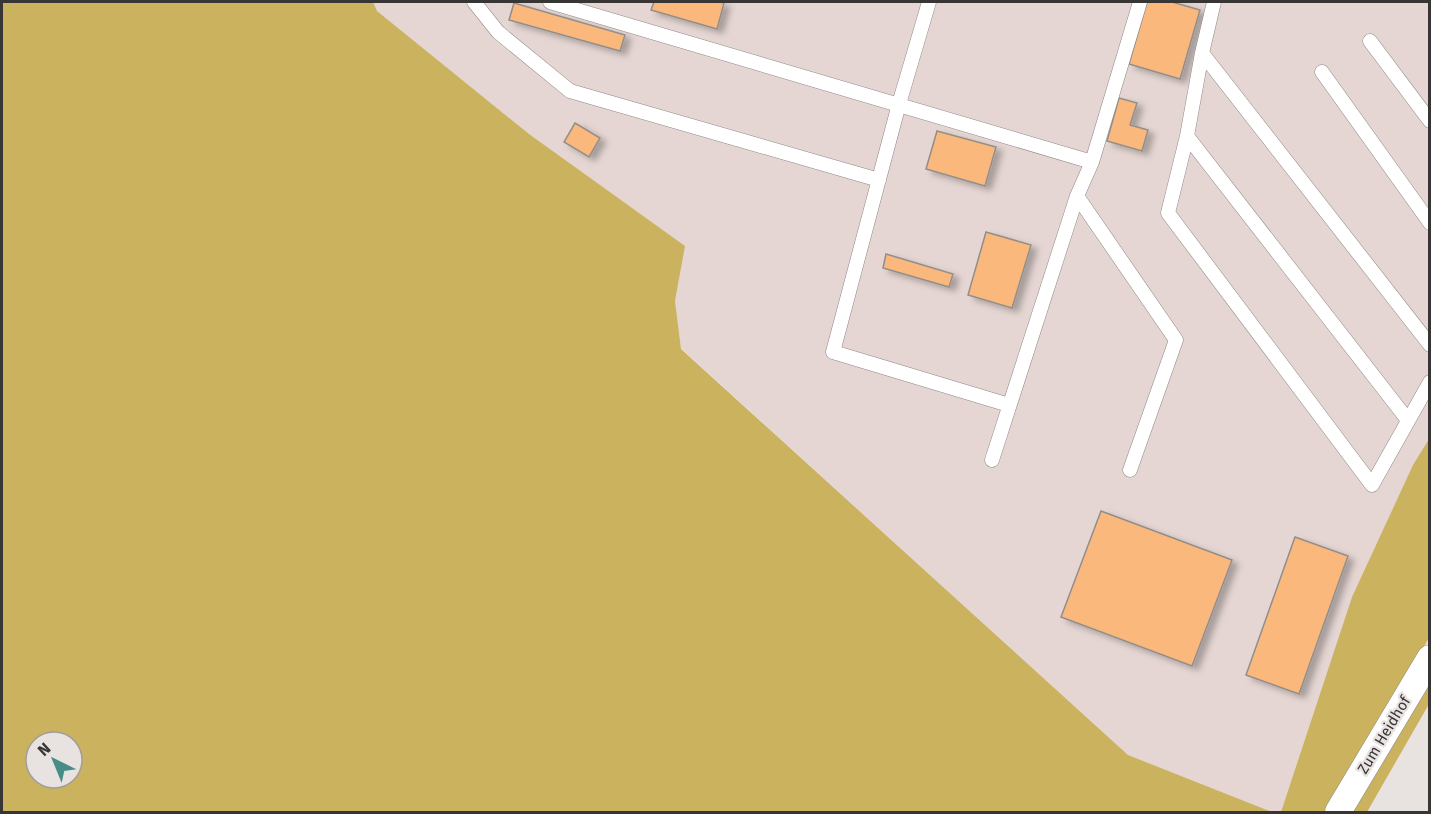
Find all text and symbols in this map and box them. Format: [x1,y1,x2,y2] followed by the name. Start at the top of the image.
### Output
[1354,692,1415,777] street label: Zum Heidhof
[24,730,84,790] north arrow
[34,739,54,760] text: N

